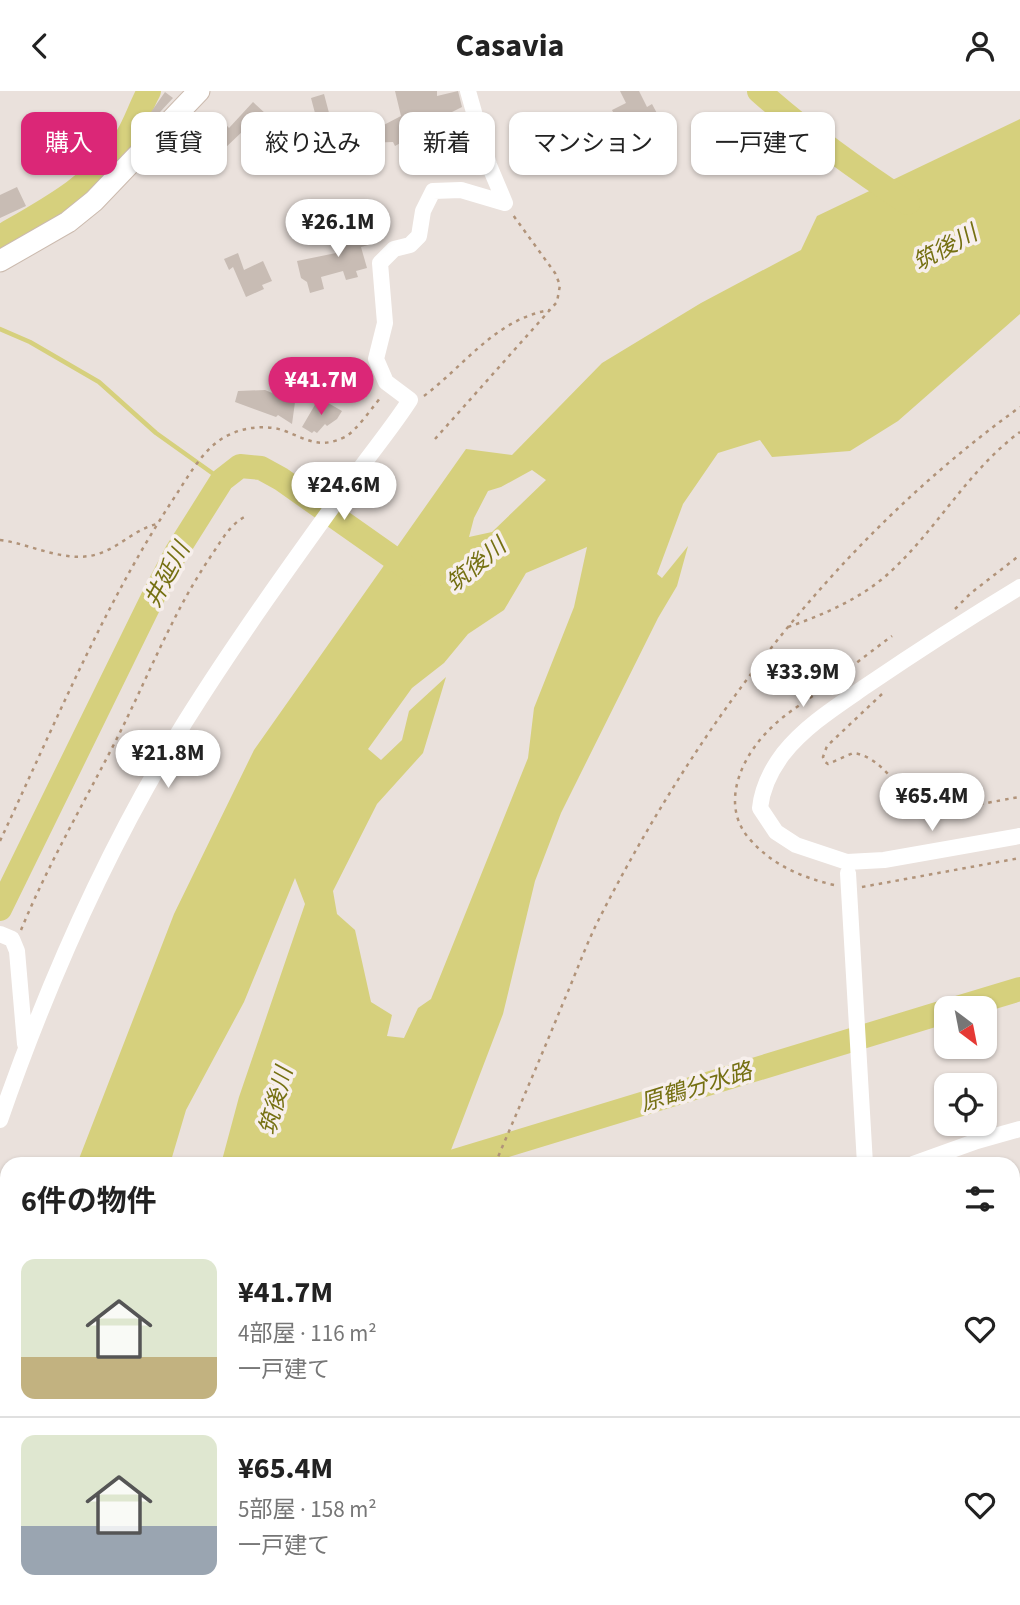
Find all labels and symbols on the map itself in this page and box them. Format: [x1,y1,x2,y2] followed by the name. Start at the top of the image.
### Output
[281,199,395,259] pin: ¥26.1M
[907,215,986,279] water label: 筑後川
[264,357,378,417] pin: ¥41.7M
[287,463,401,522] pin: ¥24.6M
[439,528,515,600] water label: 筑後川
[136,534,199,613] water label: 井延川
[746,649,860,709] pin: ¥33.9M
[111,731,225,790] pin: ¥21.8M
[875,773,989,833] pin: ¥65.4M
[934,996,998,1059] north arrow
[636,1054,758,1120] water label: 原鶴分水路
[251,1061,302,1139] water label: 筑後川

